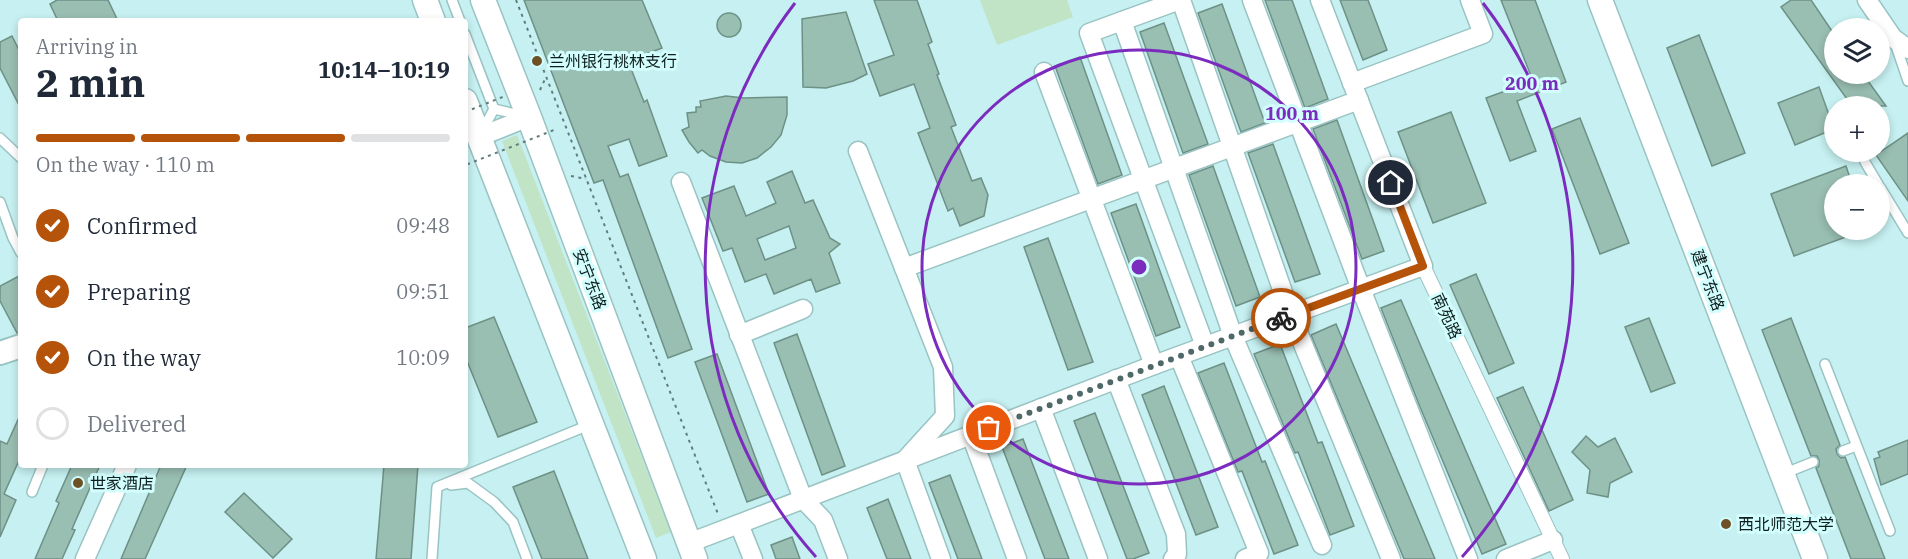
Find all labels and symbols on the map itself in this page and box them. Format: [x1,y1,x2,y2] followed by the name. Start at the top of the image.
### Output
[549,51,677,71] place label: 兰州银行桃林支行
[530,54,544,68] marker: 兰州银行桃林支行
[1505,72,1560,95] text: 200 m
[1265,102,1320,125] text: 100 m
[1365,157,1416,208] pin
[569,246,611,312] street label: 安宁东路
[1687,247,1729,313] street label: 建宁东路
[1129,257,1149,277] centre of rings
[1251,288,1311,348] courier
[1428,290,1466,342] street label: 南苑路
[963,402,1014,453] pin
[90,473,154,493] place label: 世家酒店
[71,476,85,490] marker: 世家酒店
[1738,514,1834,534] place label: 西北师范大学
[1719,517,1733,531] marker: 西北师范大学

